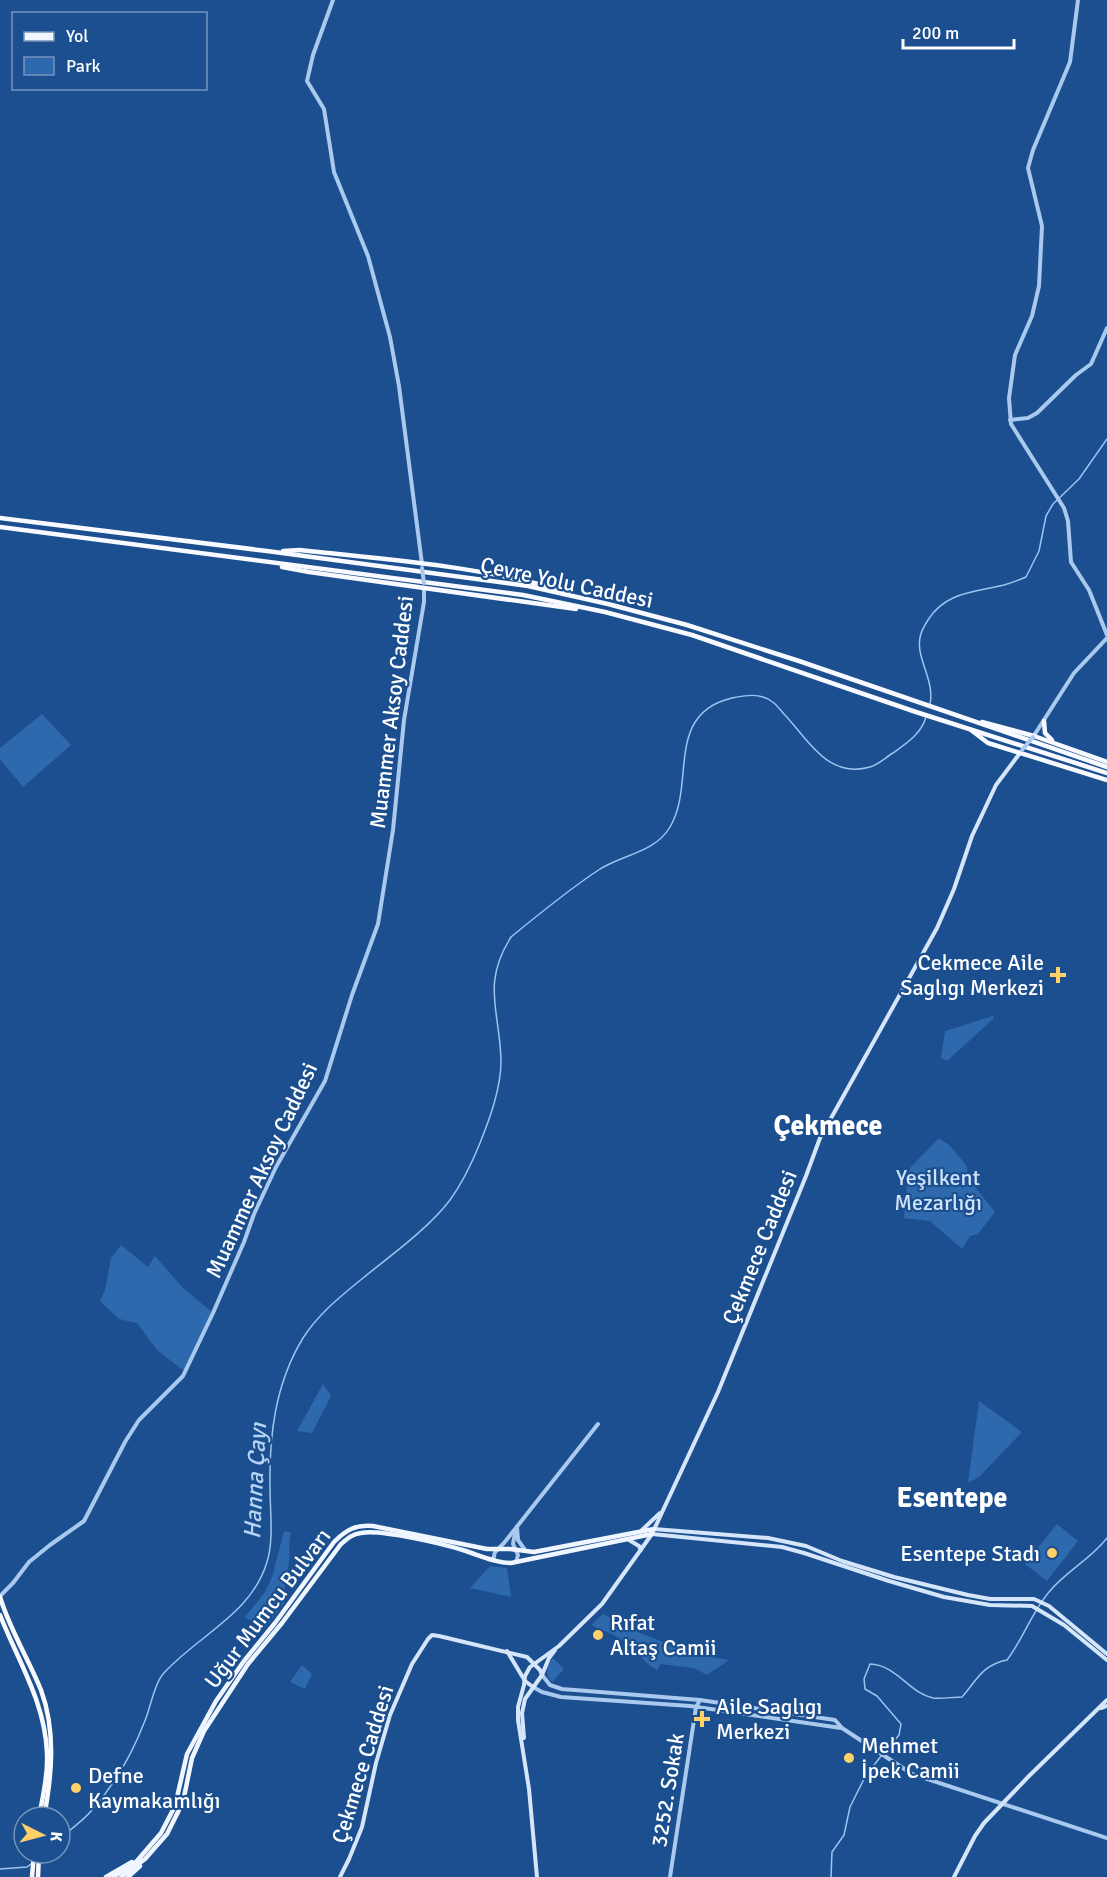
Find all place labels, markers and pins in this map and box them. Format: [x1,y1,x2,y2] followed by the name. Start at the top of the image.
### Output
[900,949,1044,1001] place label: Cekmece Aile Saglıgı Merkezi
[1049,966,1067,984] marker: Cekmece Aile Saglıgı Merkezi
[900,1540,1040,1567] place label: Esentepe Stadı
[1045,1546,1059,1560] marker: Esentepe Stadı
[610,1609,716,1661] place label: Rıfat Altaş Camii
[591,1628,605,1642] marker: Rıfat Altaş Camii
[716,1693,822,1745] place label: Aile Saglıgı Merkezi
[693,1710,711,1728] marker: Aile Saglıgı Merkezi
[861,1732,960,1784] place label: Mehmet İpek Camii
[842,1751,856,1765] marker: Mehmet İpek Camii
[88,1762,221,1814] place label: Defne Kaymakamlığı
[69,1781,83,1795] marker: Defne Kaymakamlığı

